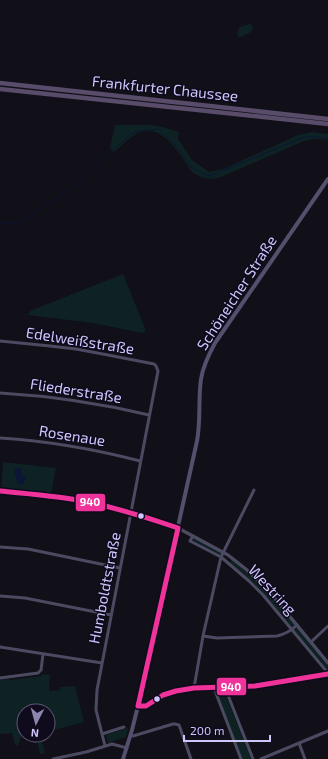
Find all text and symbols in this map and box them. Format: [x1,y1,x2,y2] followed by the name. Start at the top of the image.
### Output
[91,71,239,105] street label: Frankfurter Chaussee
[192,232,280,353] street label: Schöneicher Straße
[25,323,136,357] street label: Edelweißstraße
[29,374,123,406] street label: Fliederstraße
[38,421,107,449] street label: Rosenaue
[75,493,106,512] line badge: 940
[80,495,100,508] text: 940
[136,511,146,521] unlabelled marker
[84,530,124,645] street label: Humboldtstraße
[245,560,301,619] street label: Westring
[216,677,247,696] line badge: 940
[221,680,241,693] text: 940
[152,694,162,704] unlabelled marker
[16,703,56,743] north arrow
[184,717,270,743] scale bar
[190,723,224,737] text: 200 m
[30,727,40,740] text: N

